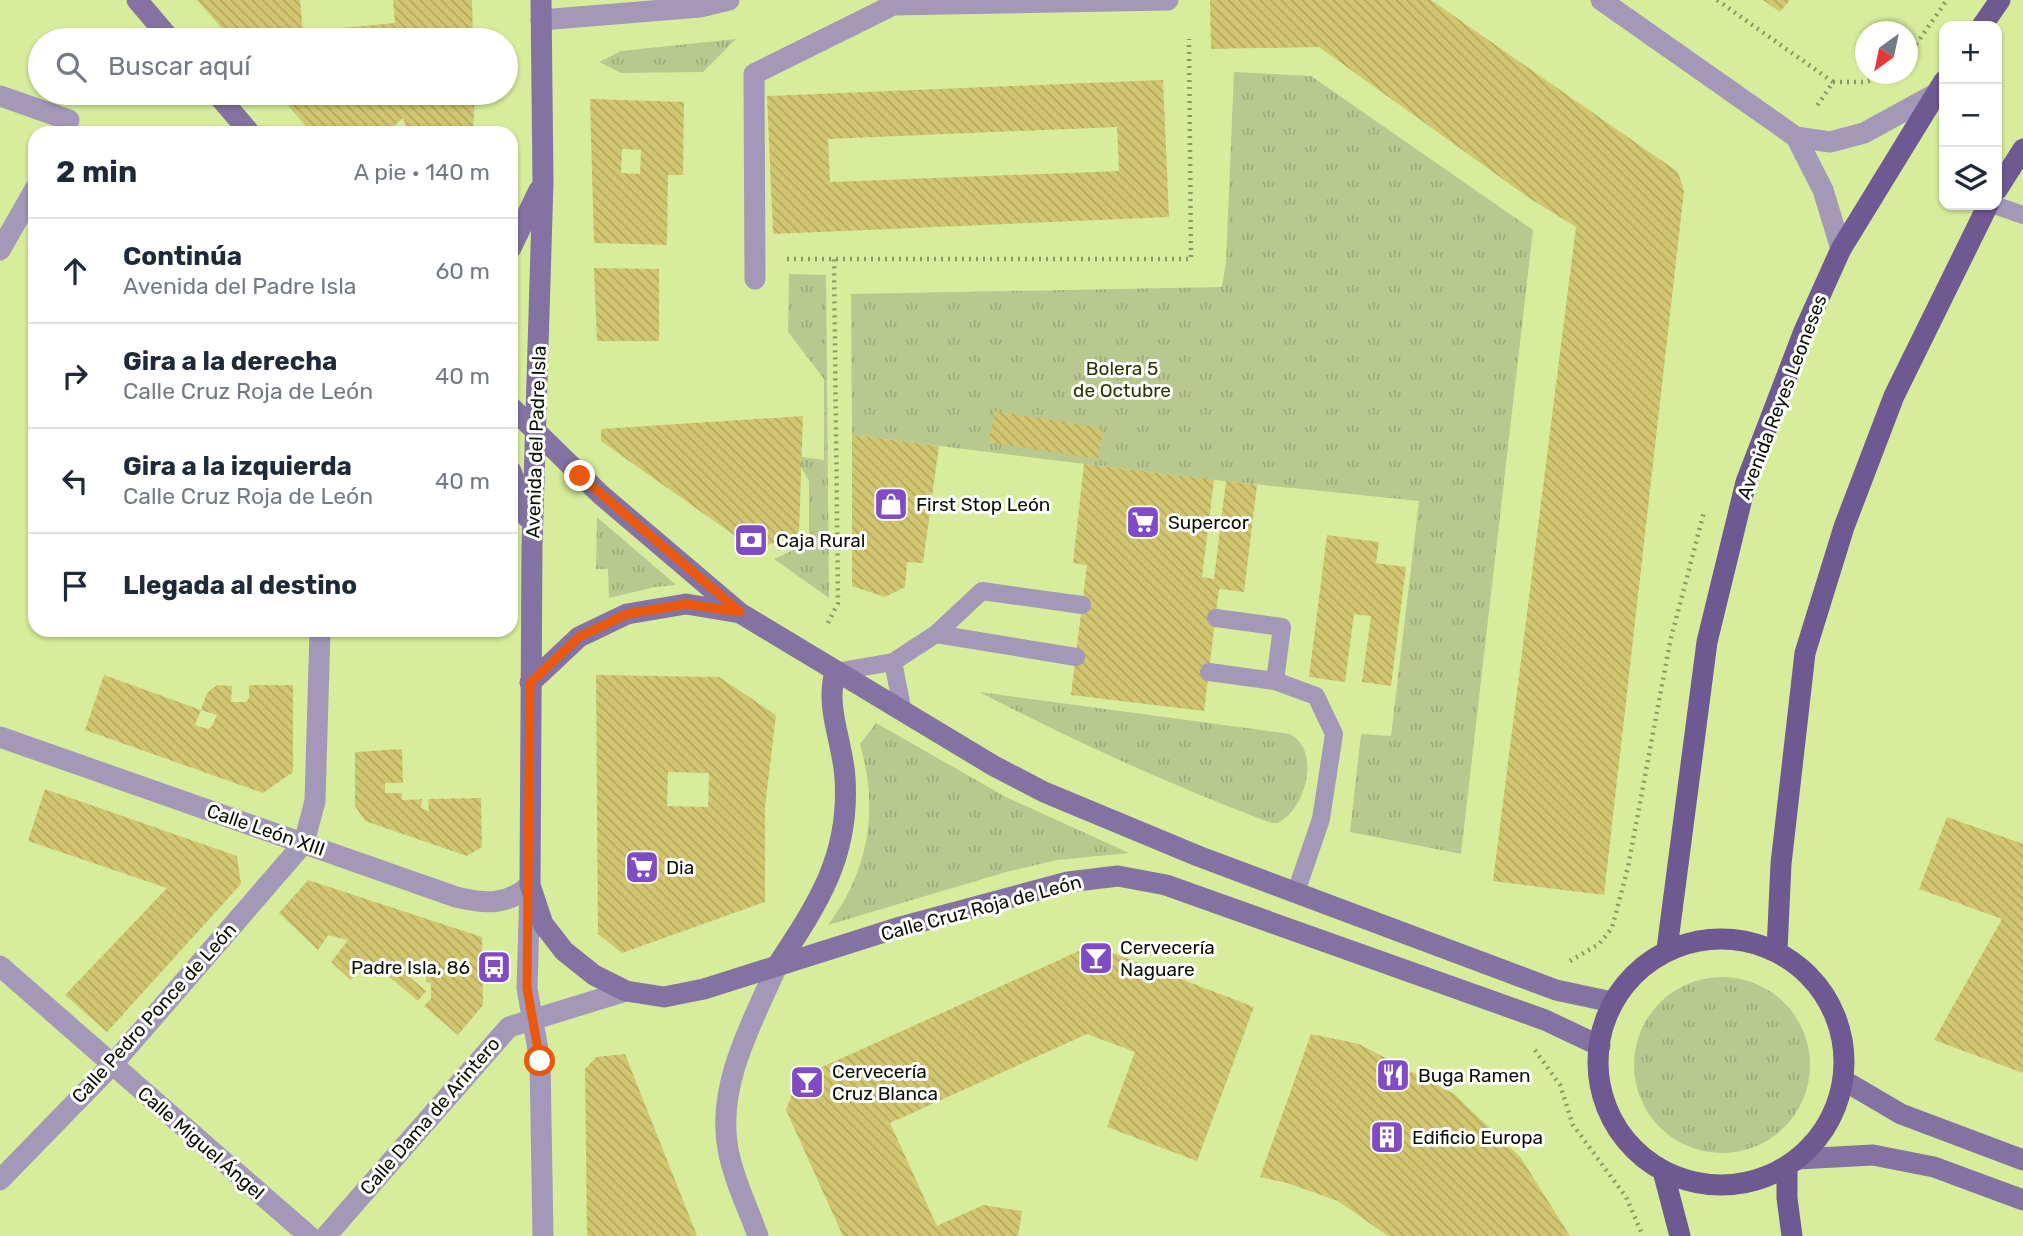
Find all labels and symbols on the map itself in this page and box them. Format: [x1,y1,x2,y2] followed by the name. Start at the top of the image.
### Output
[1855,21,1918,84] north arrow
[1732,291,1832,503] street label: Avenida Reyes Leoneses
[521,345,551,539] street label: Avenida del Padre Isla
[1073,357,1171,402] park label: Bolera 5 de Octubre
[564,460,595,491] route end
[872,485,910,523] shop icon: First Stop León
[916,493,1050,516] place label: First Stop León
[1124,503,1162,541] supermarket icon: Supercor
[1168,511,1250,534] place label: Supercor
[732,521,770,559] bank icon: Caja Rural
[776,529,865,552] place label: Caja Rural
[204,799,328,861] street label: Calle León XIII
[623,848,661,886] supermarket icon: Dia
[666,856,694,879] place label: Dia
[878,870,1084,946] street label: Calle Cruz Roja de León
[67,918,241,1108] street label: Calle Pedro Ponce de León
[1120,936,1215,981] place label: Cervecería Naguare
[1077,939,1115,977] bar icon: Cervecería Naguare
[475,948,513,986] bus stop icon: Padre Isla, 86
[351,956,470,979] place label: Padre Isla, 86
[355,1032,505,1200] street label: Calle Dama de Arintero
[524,1045,555,1076] route start
[1374,1056,1412,1094] restaurant icon: Buga Ramen
[832,1060,938,1105] place label: Cervecería Cruz Blanca
[788,1063,826,1101] bar icon: Cervecería Cruz Blanca
[1418,1064,1531,1087] place label: Buga Ramen
[133,1082,269,1204] street label: Calle Miguel Ángel
[1368,1118,1406,1156] building icon: Edificio Europa
[1412,1126,1543,1149] place label: Edificio Europa

